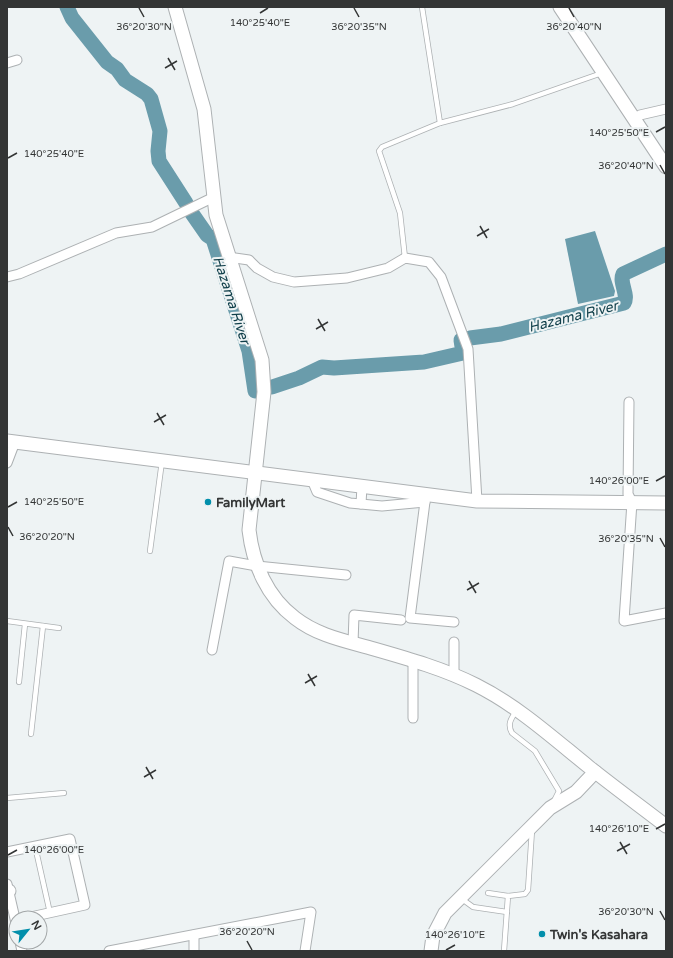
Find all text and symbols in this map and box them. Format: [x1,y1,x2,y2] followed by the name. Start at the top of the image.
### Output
[230,17,290,29] text: 140°25'40"E
[116,21,172,33] text: 36°20'30"N
[331,21,387,33] text: 36°20'35"N
[546,21,602,33] text: 36°20'40"N
[589,127,649,139] text: 140°25'50"E
[24,148,84,160] text: 140°25'40"E
[598,160,654,172] text: 36°20'40"N
[209,254,254,348] water label: Hazama River
[527,297,621,336] water label: Hazama River
[589,475,649,487] text: 140°26'00"E
[216,495,285,511] place label: FamilyMart
[24,496,84,508] text: 140°25'50"E
[203,497,213,507] marker: FamilyMart
[19,531,75,543] text: 36°20'20"N
[598,533,654,545] text: 36°20'35"N
[589,823,649,835] text: 140°26'10"E
[24,844,84,856] text: 140°26'00"E
[598,906,654,918] text: 36°20'30"N
[8,910,48,950] north arrow
[28,918,44,932] text: N
[219,926,275,938] text: 36°20'20"N
[549,927,648,943] place label: Twin's Kasahara
[425,929,485,941] text: 140°26'10"E
[537,929,547,939] marker: Twin's Kasahara

